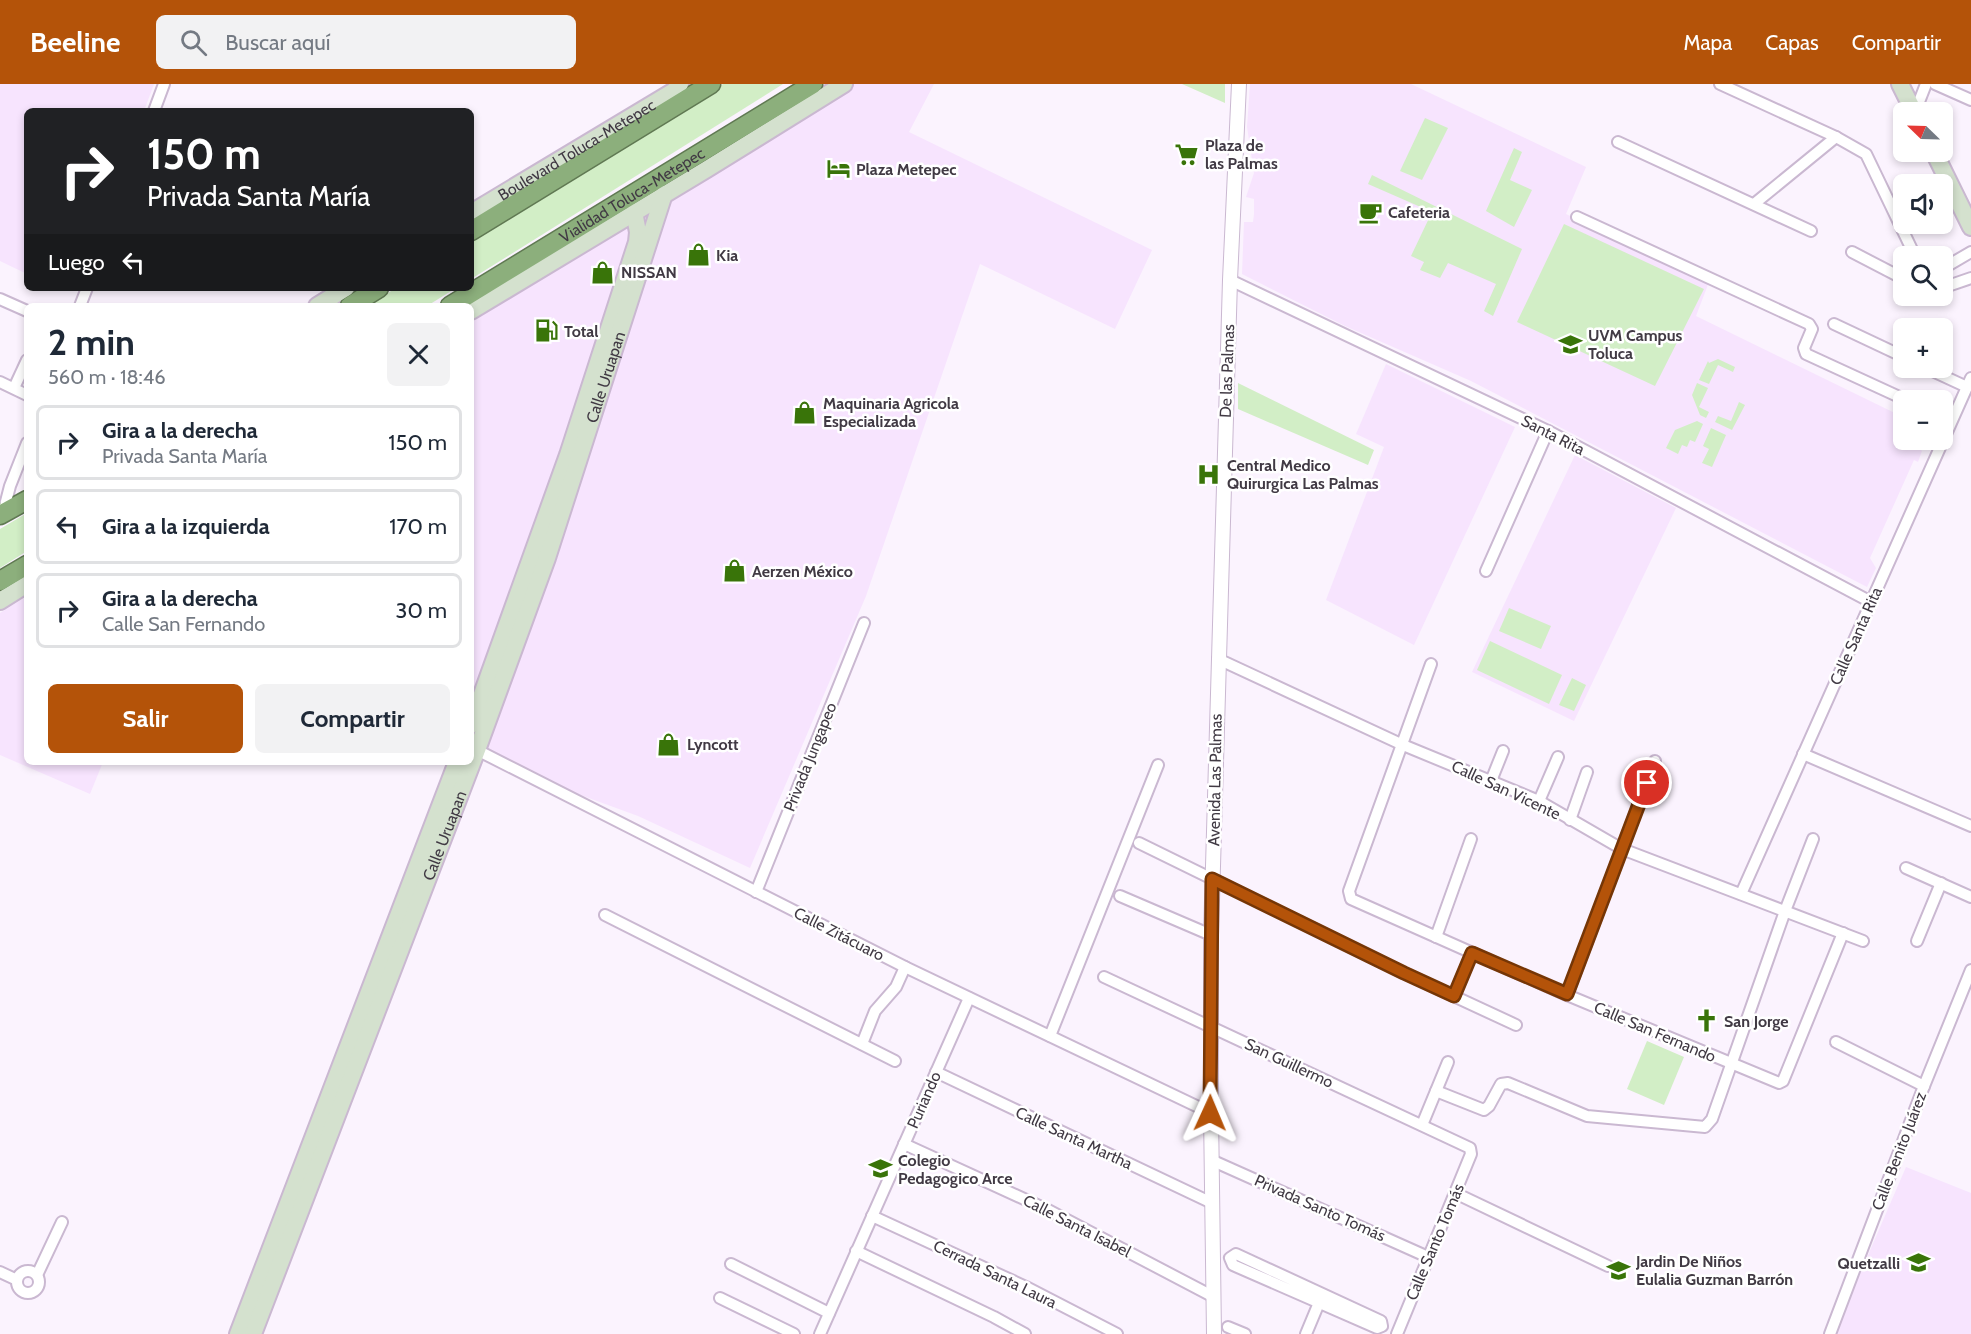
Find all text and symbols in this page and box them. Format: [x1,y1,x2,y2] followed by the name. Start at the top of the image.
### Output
[156,15,576,69] search box
[30,25,120,59] text: Beeline
[177,26,210,59] icon: search
[225,29,330,56] text: Buscar aquí
[1684,30,1732,55] text: Mapa
[1765,30,1819,55] text: Capas
[1852,30,1941,55] text: Compartir
[494,95,659,204] street label: Boulevard Toluca-Metepec
[1893,102,1953,162] north arrow
[1893,102,1953,450] map controls
[147,128,261,180] text: 150 m
[48,132,126,210] icon: right
[1205,136,1278,173] place label: Plaza de las Palmas
[1174,141,1200,167] supermarket icon: Plaza de las Palmas
[556,143,708,246] street label: Vialidad Toluca-Metepec
[825,156,851,182] hotel icon: Plaza Metepec
[856,160,957,179] place label: Plaza Metepec
[1893,174,1953,234] button: sound
[147,180,370,213] text: Privada Santa María
[1357,199,1383,225] cafe icon: Cafeteria
[1388,203,1450,222] place label: Cafeteria
[685,242,711,268] shop icon: Kia
[117,246,150,279] icon: left
[716,246,738,265] place label: Kia
[1893,246,1953,306] button: search
[48,249,105,276] text: Luego
[590,259,616,285] shop icon: NISSAN
[621,263,677,282] place label: NISSAN
[533,318,559,344] fuel station icon: Total
[1893,318,1953,378] button: +
[48,320,135,364] text: 2 min
[564,322,598,341] place label: Total
[387,323,450,386] button: close
[1216,323,1238,418] street label: De las Palmas
[1588,326,1683,363] place label: UVM Campus Toluca
[582,329,629,425] street label: Calle Uruapan
[1557,331,1583,357] school or university icon: UVM Campus Toluca
[48,365,166,389] text: 560 m · 18:46
[1893,390,1953,450] button: −
[823,394,959,431] place label: Maquinaria Agricola Especializada
[792,399,818,425] shop icon: Maquinaria Agricola Especializada
[1518,411,1588,459] street label: Santa Rita
[102,417,258,444] text: Gira a la derecha
[51,426,84,459] icon: right
[388,429,447,456] text: 150 m
[102,444,267,468] text: Privada Santa María
[1227,456,1379,493] place label: Central Medico Quirurgica Las Palmas
[1196,461,1222,487] hospital icon: Central Medico Quirurgica Las Palmas
[51,510,84,543] icon: left
[102,513,270,540] text: Gira a la izquierda
[389,513,447,540] text: 170 m
[721,558,747,584] shop icon: Aerzen México
[752,562,853,581] place label: Aerzen México
[1826,584,1886,688] street label: Calle Santa Rita
[102,585,258,612] text: Gira a la derecha
[51,594,84,627] icon: right
[395,597,447,624] text: 30 m
[102,612,265,636] text: Calle San Fernando
[48,684,243,753] button: Salir
[255,684,450,753] button: Compartir
[779,700,841,814] street label: Privada Jungapeo
[1204,713,1226,846] street label: Avenida Las Palmas
[656,731,682,757] shop icon: Lyncott
[687,735,739,754] place label: Lyncott
[1449,756,1563,824] street label: Calle San Vicente
[1621,757,1672,808] pin
[1630,766,1663,799] icon: arrive
[418,788,470,883] street label: Calle Uruapan
[791,903,888,965] street label: Calle Zitácuaro
[1591,998,1719,1066] street label: Calle San Fernando
[1693,1008,1719,1034] church icon: San Jorge
[1724,1012,1789,1031] place label: San Jorge
[1242,1034,1336,1092] street label: San Guillermo
[903,1068,945,1131] street label: Puriando
[1178,1081,1242,1145] position arrow
[1868,1089,1930,1213] street label: Calle Benito Juárez
[1013,1103,1136,1174] street label: Calle Santa Martha
[898,1151,1013,1188] place label: Colegio Pedagogico Arce
[867,1156,893,1182] school or university icon: Colegio Pedagogico Arce
[1252,1171,1389,1246] street label: Privada Santo Tomás
[1402,1181,1468,1303] street label: Calle Santo Tomás
[1020,1191,1134,1261] street label: Calle Santa Isabel
[930,1236,1060,1312] street label: Cerrada Santa Laura
[1905,1250,1931,1276] school or university icon: Quetzalli
[1635,1252,1793,1289] place label: Jardin De Niños Eulalia Guzman Barrón
[1838,1254,1900,1273] place label: Quetzalli
[1605,1257,1631,1283] school or university icon: Jardin De Niños Eulalia Guzman Barrón

